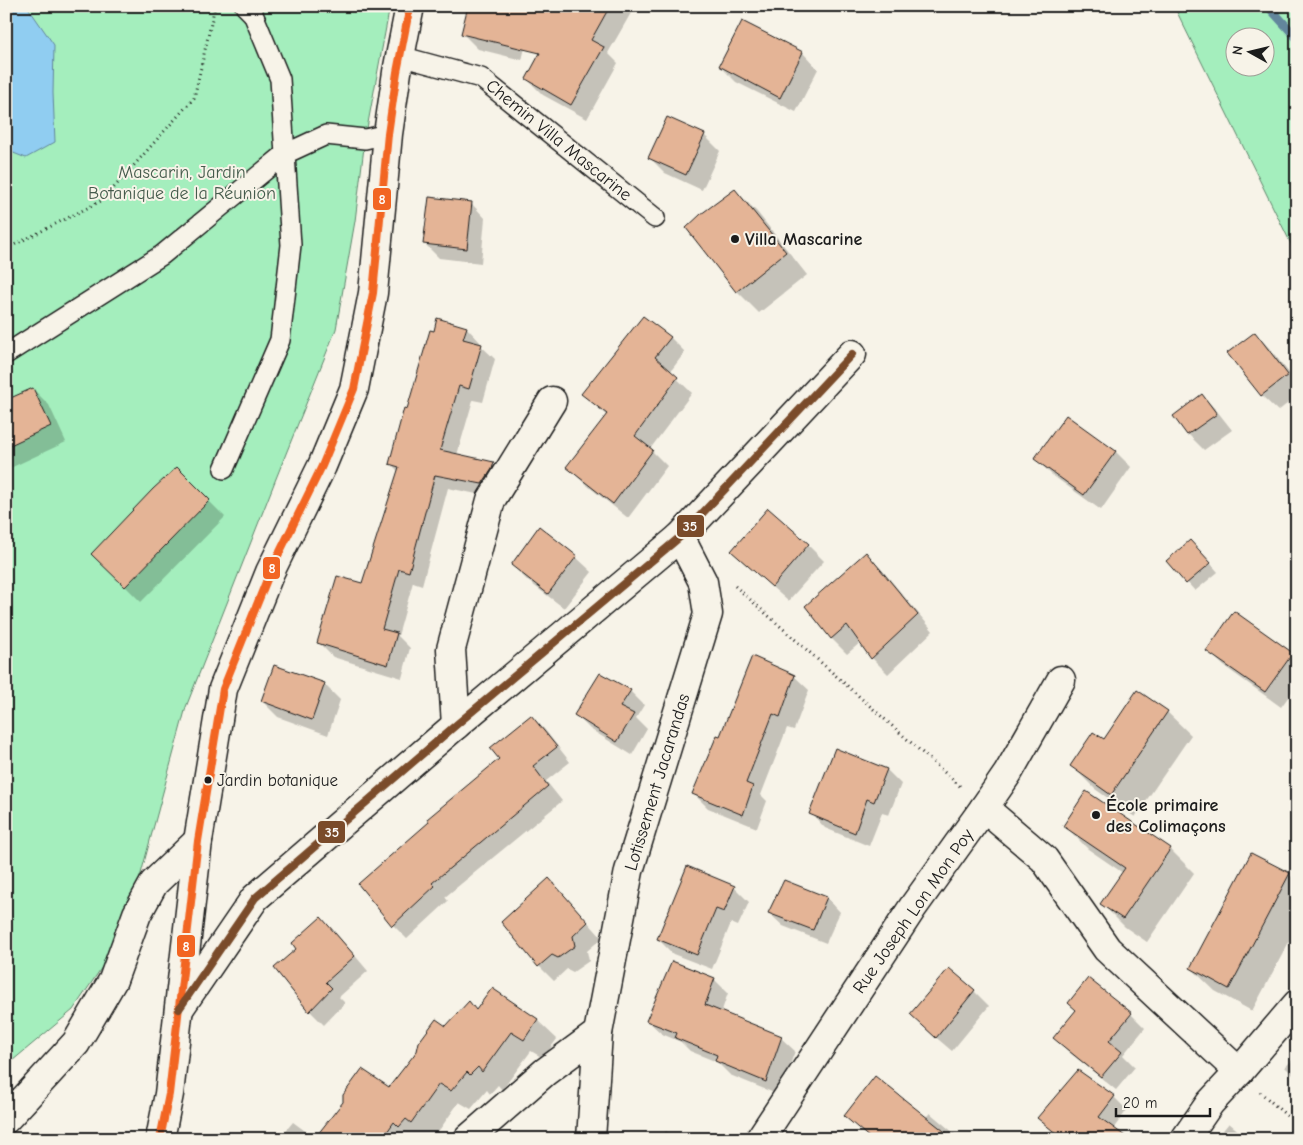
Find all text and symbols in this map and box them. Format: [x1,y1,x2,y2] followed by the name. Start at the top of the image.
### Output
[1226,28,1276,78] north arrow
[1229,45,1247,56] text: N
[482,75,636,206] street label: Chemin Villa Mascarine
[88,162,276,204] park label: Mascarin, Jardin Botanique de la Réunion
[372,187,392,211] line badge: 8
[378,191,386,208] text: 8
[745,229,862,250] place label: Villa Mascarine
[729,233,741,245] marker: Villa Mascarine
[676,514,705,538] line badge: 35
[683,518,697,535] text: 35
[262,556,281,580] line badge: 8
[268,560,276,577] text: 8
[621,691,694,873] street label: Lotissement Jacarandas
[217,771,338,790] place label: Jardin botanique
[203,775,213,785] marker: Jardin botanique
[1106,794,1226,837] place label: École primaire des Colimaçons
[1090,809,1102,821] marker: École primaire des Colimaçons
[317,820,346,844] line badge: 35
[325,824,339,841] text: 35
[849,824,979,998] street label: Rue Joseph Lon Mon Poy
[176,934,196,958] line badge: 8
[182,938,190,955] text: 8
[1116,1085,1209,1117] scale bar
[1123,1094,1157,1112] text: 20 m

